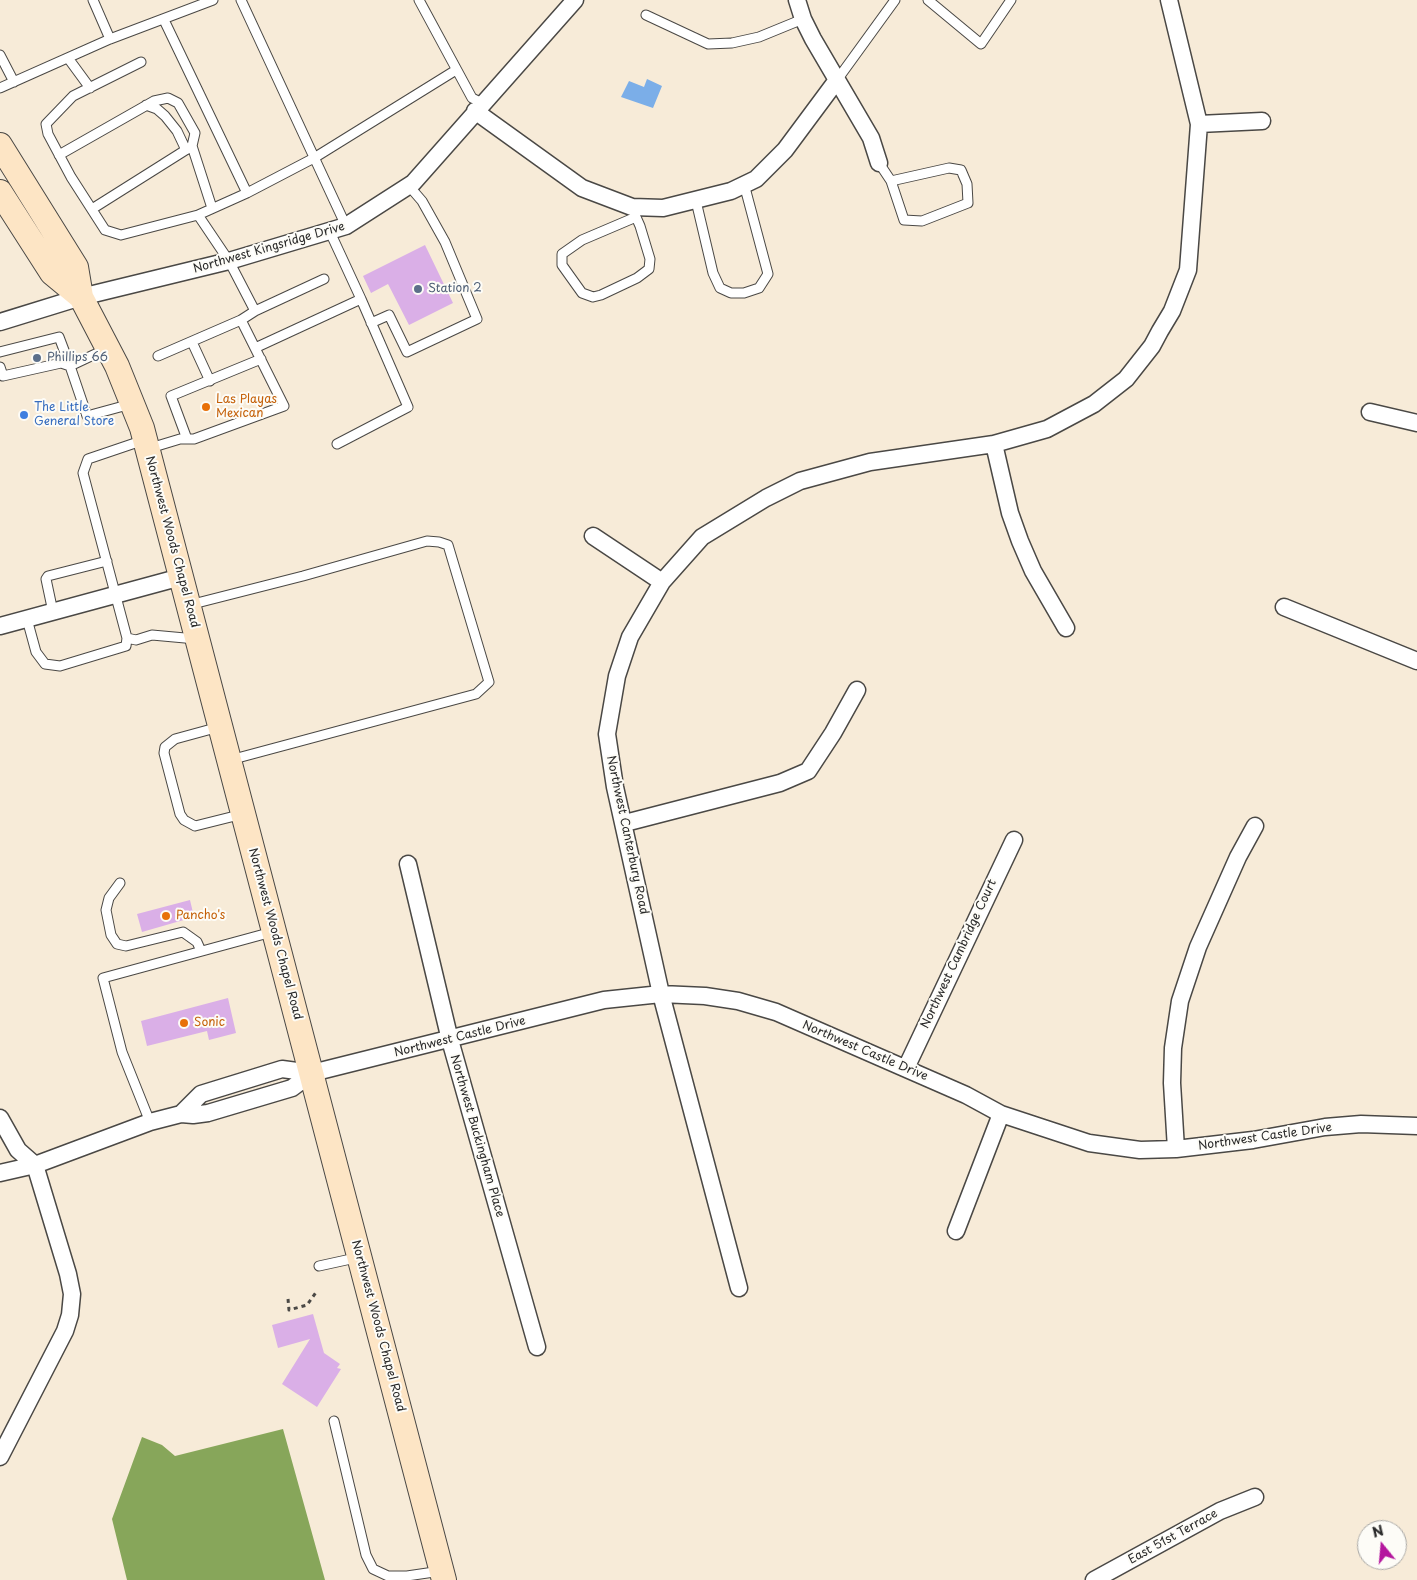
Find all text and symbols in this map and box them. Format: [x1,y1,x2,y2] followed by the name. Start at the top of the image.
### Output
[192,219,346,277] street label: Northwest Kingsridge Drive
[428,282,482,296] place label: Station 2
[412,283,424,295] marker: Station 2
[47,351,108,365] place label: Phillips 66
[31,352,43,364] marker: Phillips 66
[216,393,277,421] place label: Las Playas Mexican
[34,401,114,429] place label: The Little General Store
[200,401,212,413] marker: Las Playas Mexican
[18,409,30,421] marker: The Little General Store
[142,454,202,630] street label: Northwest Woods Chapel Road
[603,754,651,916] street label: Northwest Canterbury Road
[245,846,305,1022] street label: Northwest Woods Chapel Road
[918,877,1000,1031] street label: Northwest Cambridge Court
[176,909,225,923] place label: Pancho's
[160,910,172,922] marker: Pancho's
[393,1014,527,1060] street label: Northwest Castle Drive
[194,1016,225,1030] place label: Sonic
[178,1017,190,1029] marker: Sonic
[800,1018,930,1084] street label: Northwest Castle Drive
[447,1053,507,1219] street label: Northwest Buckingham Place
[1197,1120,1333,1154] street label: Northwest Castle Drive
[348,1238,408,1414] street label: Northwest Woods Chapel Road
[1126,1507,1220,1567] street label: East 51st Terrace
[1369,1519,1386,1543] text: N
[1357,1520,1407,1570] north arrow

